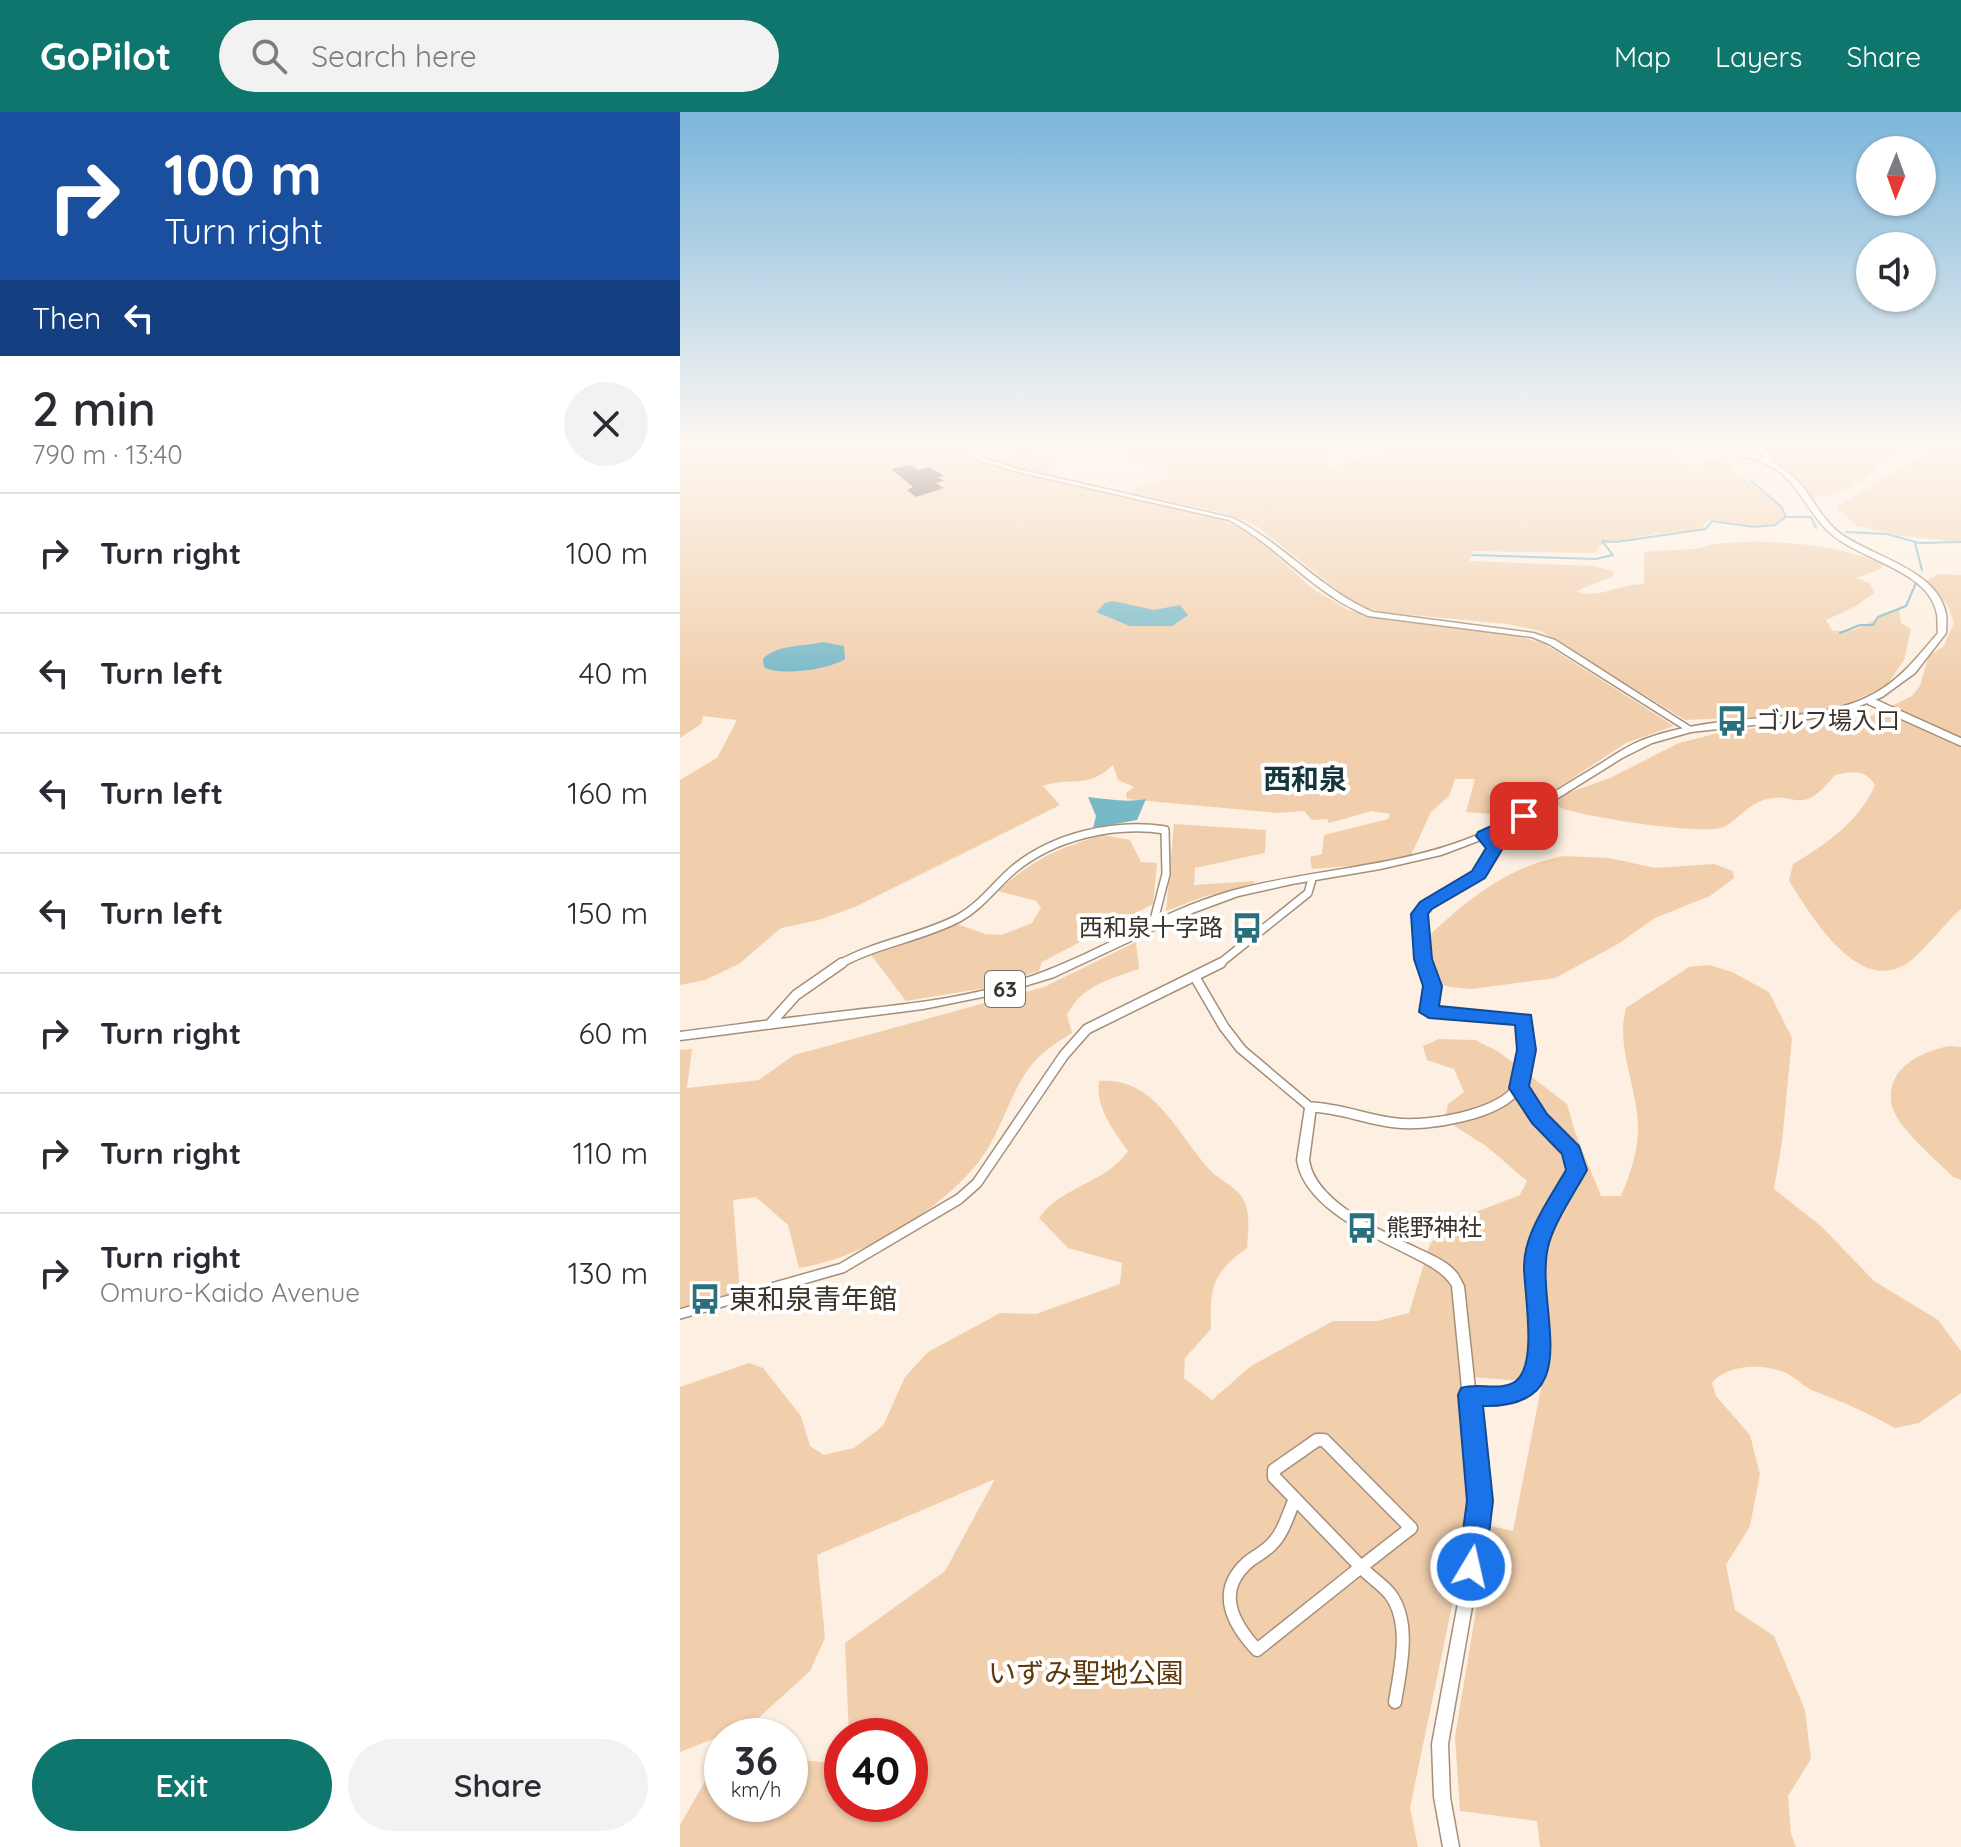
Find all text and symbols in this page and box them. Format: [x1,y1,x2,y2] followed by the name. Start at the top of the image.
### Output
[219,20,779,92] search box
[40,32,171,80] text: GoPilot
[247,34,291,78] icon: search
[311,37,477,75] text: Search here
[1614,39,1671,74] text: Map
[1715,39,1802,74] text: Layers
[1846,39,1921,74] text: Share
[1856,136,1936,216] north arrow
[1856,136,1936,312] map controls
[164,139,322,209] text: 100 m
[32,144,136,248] icon: right
[164,208,323,253] text: Turn right
[1856,232,1936,312] button: sound
[117,296,161,340] icon: left
[32,299,101,337] text: Then
[32,378,156,438] text: 2 min
[564,382,648,466] button: close
[32,438,183,471] text: 790 m · 13:40
[32,531,76,575] icon: right
[100,534,241,572] text: Turn right
[566,534,648,572] text: 100 m
[32,651,76,695] icon: left
[100,654,223,692] text: Turn left
[579,654,648,692] text: 40 m
[1715,704,1749,738] bus stop icon: ゴルフ場入口
[1756,705,1900,735] place label: ゴルフ場入口
[1263,761,1347,796] district label: 西和泉
[32,771,76,815] icon: left
[100,774,223,812] text: Turn left
[567,774,648,812] text: 160 m
[1490,782,1558,850] pin
[1502,794,1546,838] icon: arrive
[32,891,76,935] icon: left
[100,894,223,932] text: Turn left
[567,894,648,932] text: 150 m
[1230,911,1264,945] bus stop icon: 西和泉十字路
[1079,912,1223,942] place label: 西和泉十字路
[985,971,1025,1007] road number: 63
[32,1011,76,1055] icon: right
[100,1014,241,1052] text: Turn right
[578,1014,648,1052] text: 60 m
[32,1131,76,1175] icon: right
[100,1134,241,1172] text: Turn right
[572,1134,648,1172] text: 110 m
[1345,1211,1379,1245] bus stop icon: 熊野神社
[1386,1212,1482,1242] place label: 熊野神社
[100,1238,241,1276] text: Turn right
[32,1251,76,1295] icon: right
[568,1254,648,1292] text: 130 m
[100,1276,360,1309] text: Omuro-Kaido Avenue
[729,1281,897,1316] place label: 東和泉青年館
[688,1282,722,1316] bus stop icon: 東和泉青年館
[1429,1525,1513,1609] position arrow
[988,1655,1184,1690] park label: いずみ聖地公園
[824,1718,928,1822] speed limit sign: 40
[734,1735,778,1785] text: 36
[32,1739,332,1831] button: Exit
[348,1739,648,1831] button: Share
[731,1777,781,1802] text: km/h

